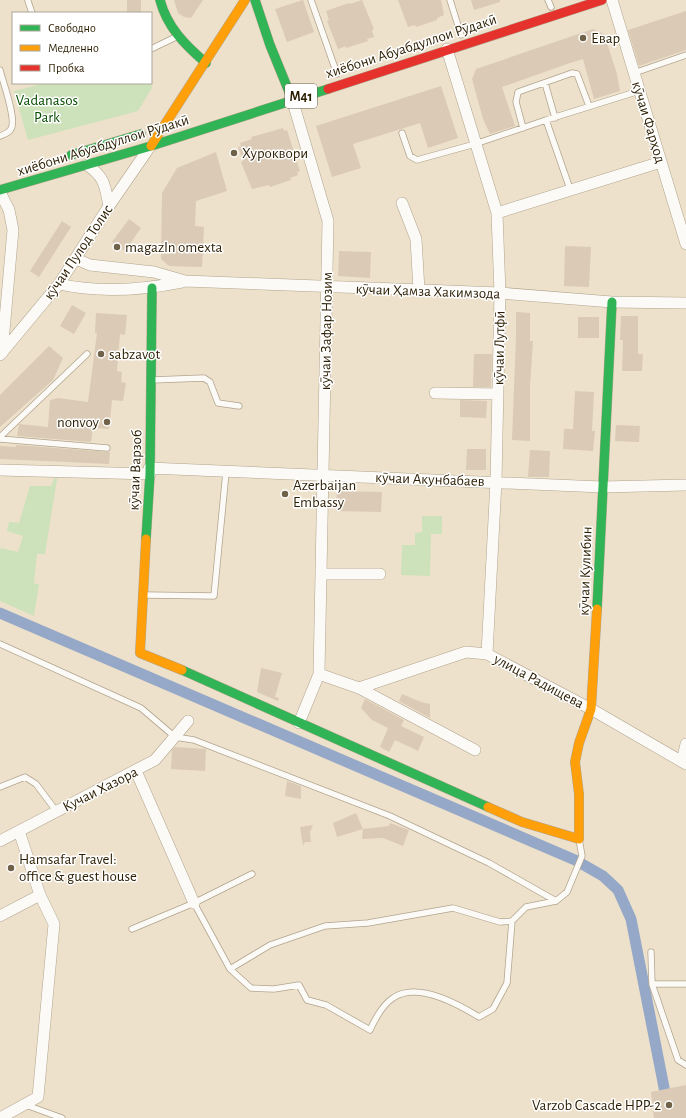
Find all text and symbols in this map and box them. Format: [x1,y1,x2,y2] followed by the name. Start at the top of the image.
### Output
[12,12,152,84] legend
[324,12,498,81] street label: хиёбони Абуабдуллои Рӯдакӣ
[48,22,96,34] text: Свободно
[591,31,621,46] place label: Евар
[578,33,588,43] marker: Евар
[48,42,99,54] text: Медленно
[48,62,85,74] text: Пробка
[629,80,668,165] street label: кӯчаи Фарҳод
[285,84,317,108] road number: M41
[16,93,78,125] park label: Vadanasos Park
[16,112,191,179] street label: хиёбони Абуабдуллои Рӯдакӣ
[242,146,308,161] place label: Хуроквори
[229,148,239,158] marker: Хуроквори
[41,202,116,303] street label: кӯчаи Пулод Толис
[125,240,223,255] place label: magazIn omexta
[112,242,122,252] marker: magazIn omexta
[318,272,335,390] street label: кӯчаи Зафар Нозим
[355,281,501,302] street label: кӯчаи Ҳамза Хакимзода
[491,311,508,385] street label: кӯчаи Лутфӣ
[109,347,160,362] place label: sabzavot
[96,349,106,359] marker: sabzavot
[57,415,100,430] place label: nonvoy
[102,417,112,427] marker: nonvoy
[127,429,144,511] street label: кӯчаи Варзоб
[375,470,485,489] street label: кӯчаи Акунбабаев
[293,478,356,510] place label: Azerbaijan Embassy
[280,489,290,499] marker: Azerbaijan Embassy
[576,526,595,616] street label: кӯчаи Кулибин
[490,651,586,712] street label: улица Радищева
[60,764,140,815] street label: Кучаи Хазора
[19,852,137,884] place label: Hamsafar Travel: office & guest house
[6,863,16,873] marker: Hamsafar Travel: office & guest house
[532,1098,661,1113] place label: Varzob Cascade HPP-2
[664,1100,674,1110] marker: Varzob Cascade HPP-2

